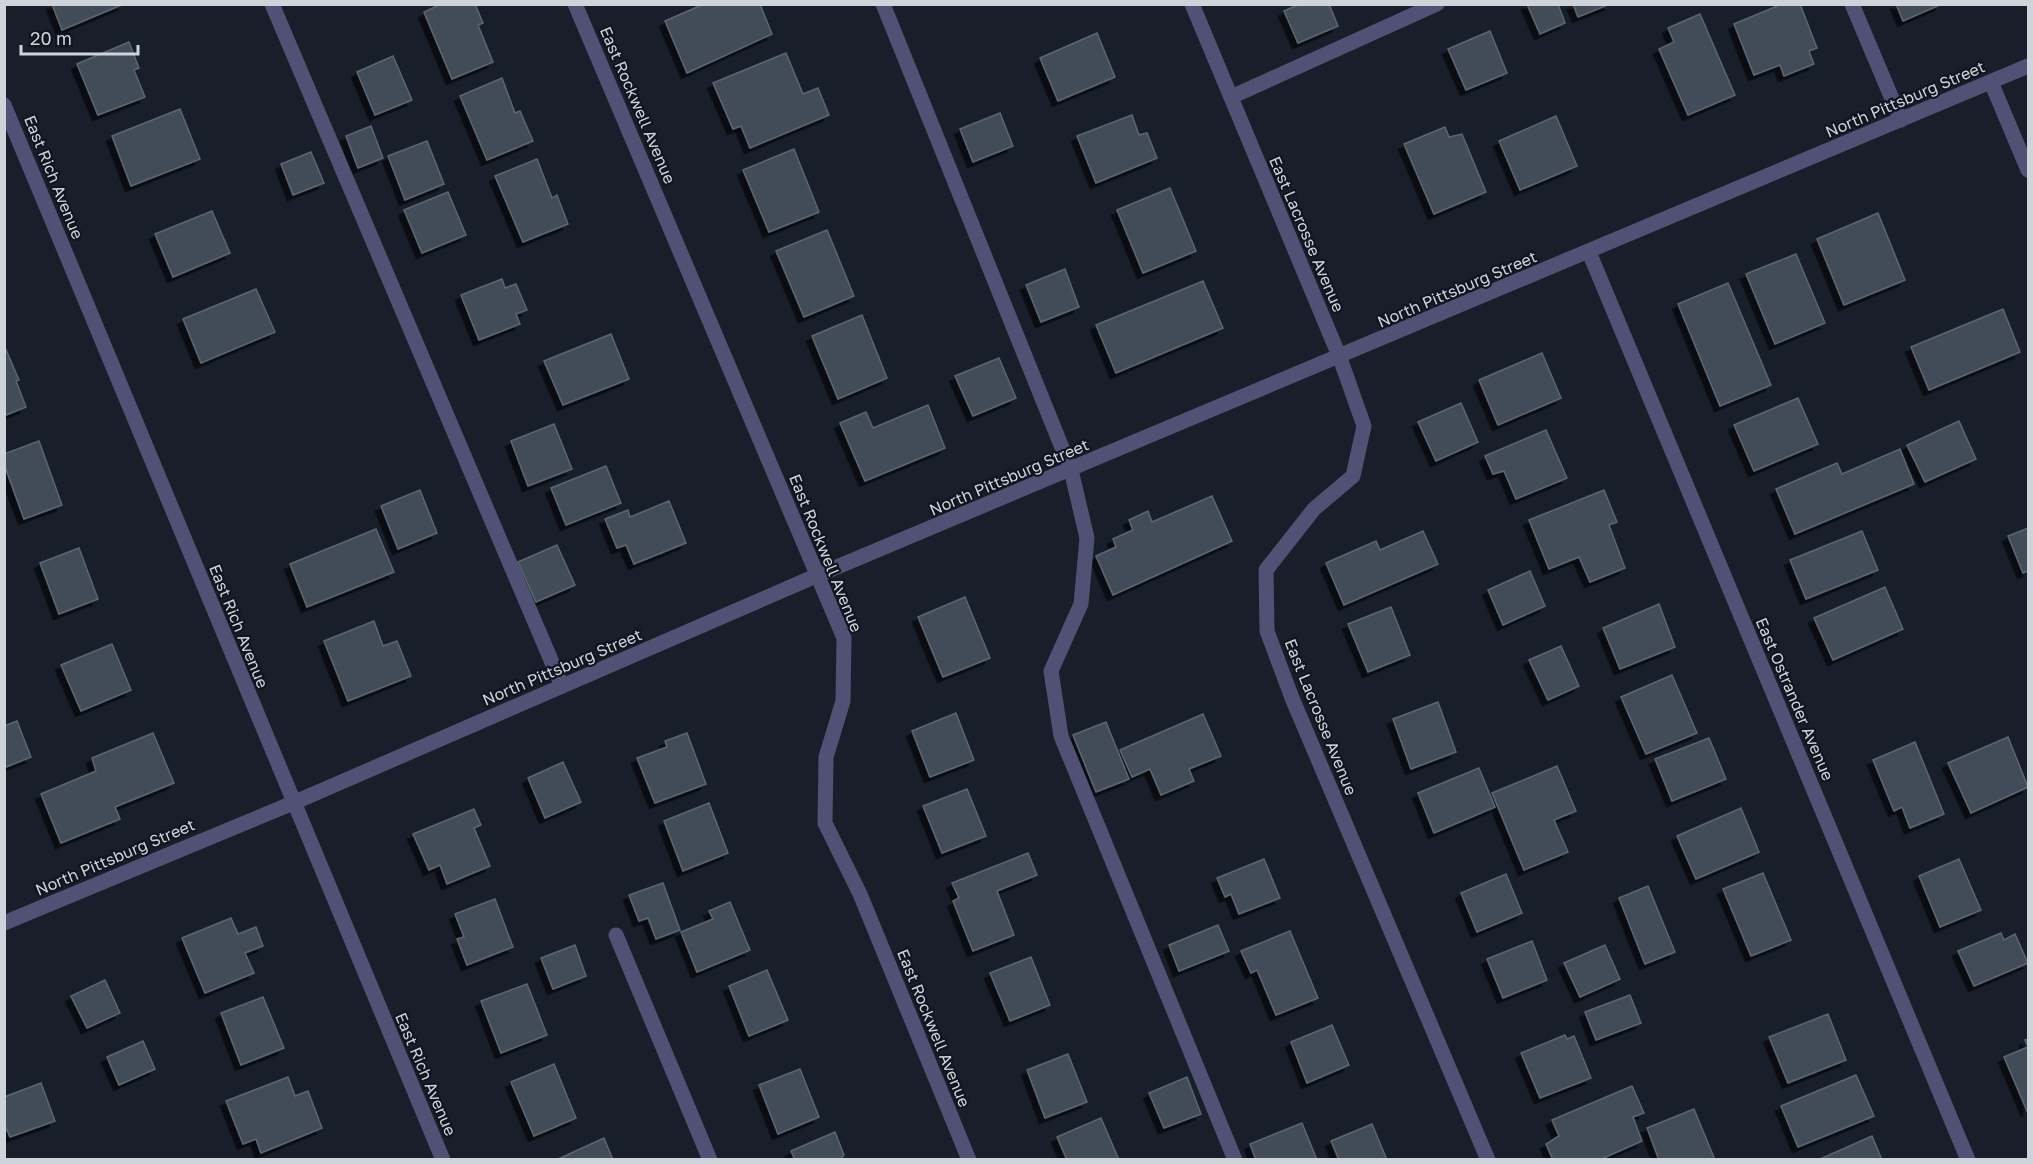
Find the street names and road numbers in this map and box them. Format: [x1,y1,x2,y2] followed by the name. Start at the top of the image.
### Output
[596,24,680,186] street label: East Rockwell Avenue
[1822,56,1988,142] street label: North Pittsburg Street
[20,112,88,242] street label: East Rich Avenue
[1265,153,1349,315] street label: East Lacrosse Avenue
[1374,246,1540,332] street label: North Pittsburg Street
[926,434,1092,520] street label: North Pittsburg Street
[785,471,867,635] street label: East Rockwell Avenue
[205,561,273,691] street label: East Rich Avenue
[1752,615,1838,783] street label: East Ostrander Avenue
[479,624,645,710] street label: North Pittsburg Street
[1280,636,1362,798] street label: East Lacrosse Avenue
[32,814,198,900] street label: North Pittsburg Street
[893,946,975,1110] street label: East Rockwell Avenue
[391,1009,461,1139] street label: East Rich Avenue

